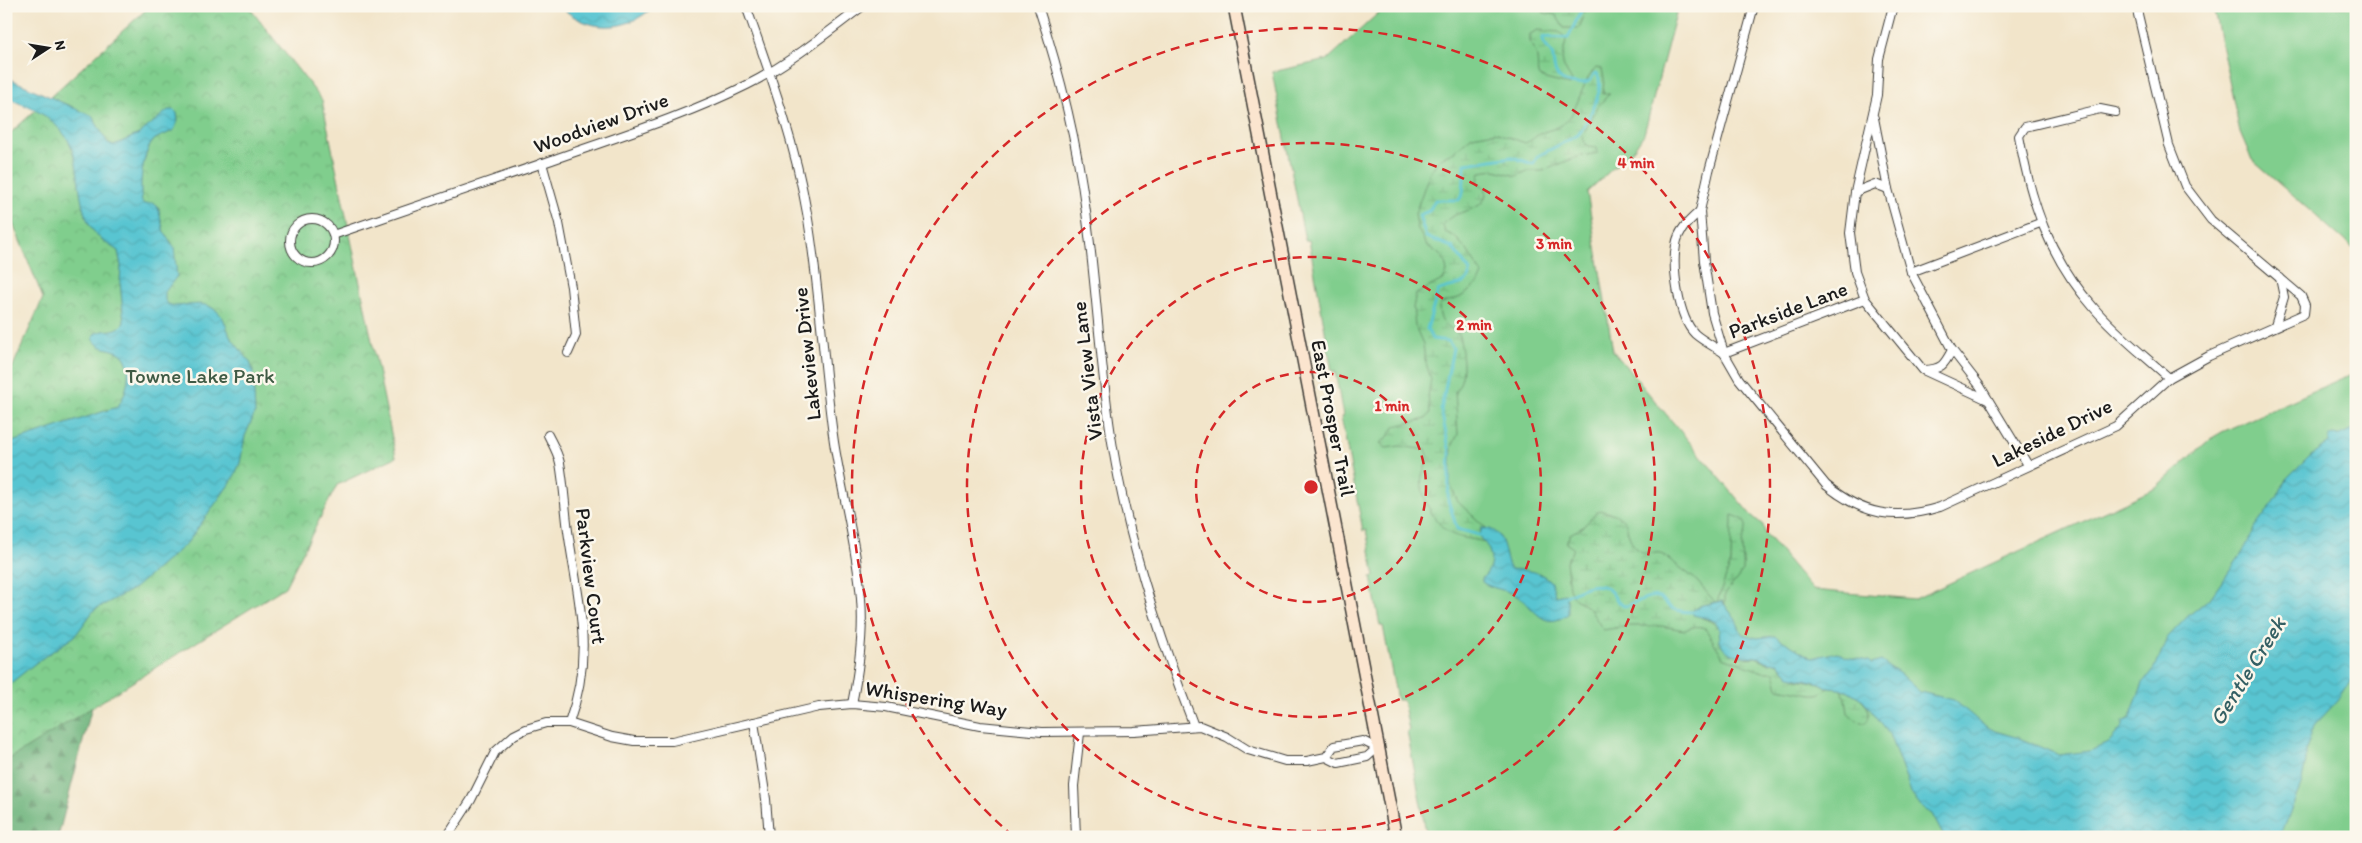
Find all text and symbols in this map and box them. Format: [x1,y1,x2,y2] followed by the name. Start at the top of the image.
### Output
[22,22,72,72] north arrow
[51,39,70,52] text: N
[530,87,672,159] street label: Woodview Drive
[1618,154,1655,172] text: 4 min
[1536,235,1573,253] text: 3 min
[1725,275,1851,344] street label: Parkside Lane
[787,286,826,422] street label: Lakeview Drive
[1066,300,1107,442] street label: Vista View Lane
[1456,316,1493,334] text: 2 min
[1306,337,1361,498] street label: East Prosper Trail
[125,363,275,388] park label: Towne Lake Park
[1988,393,2116,472] street label: Lakeside Drive
[1375,397,1410,415] text: 1 min
[1302,478,1320,496] centre of rings
[571,506,612,646] street label: Parkview Court
[2203,610,2292,731] water label: Gentle Creek
[863,675,1009,722] street label: Whispering Way

